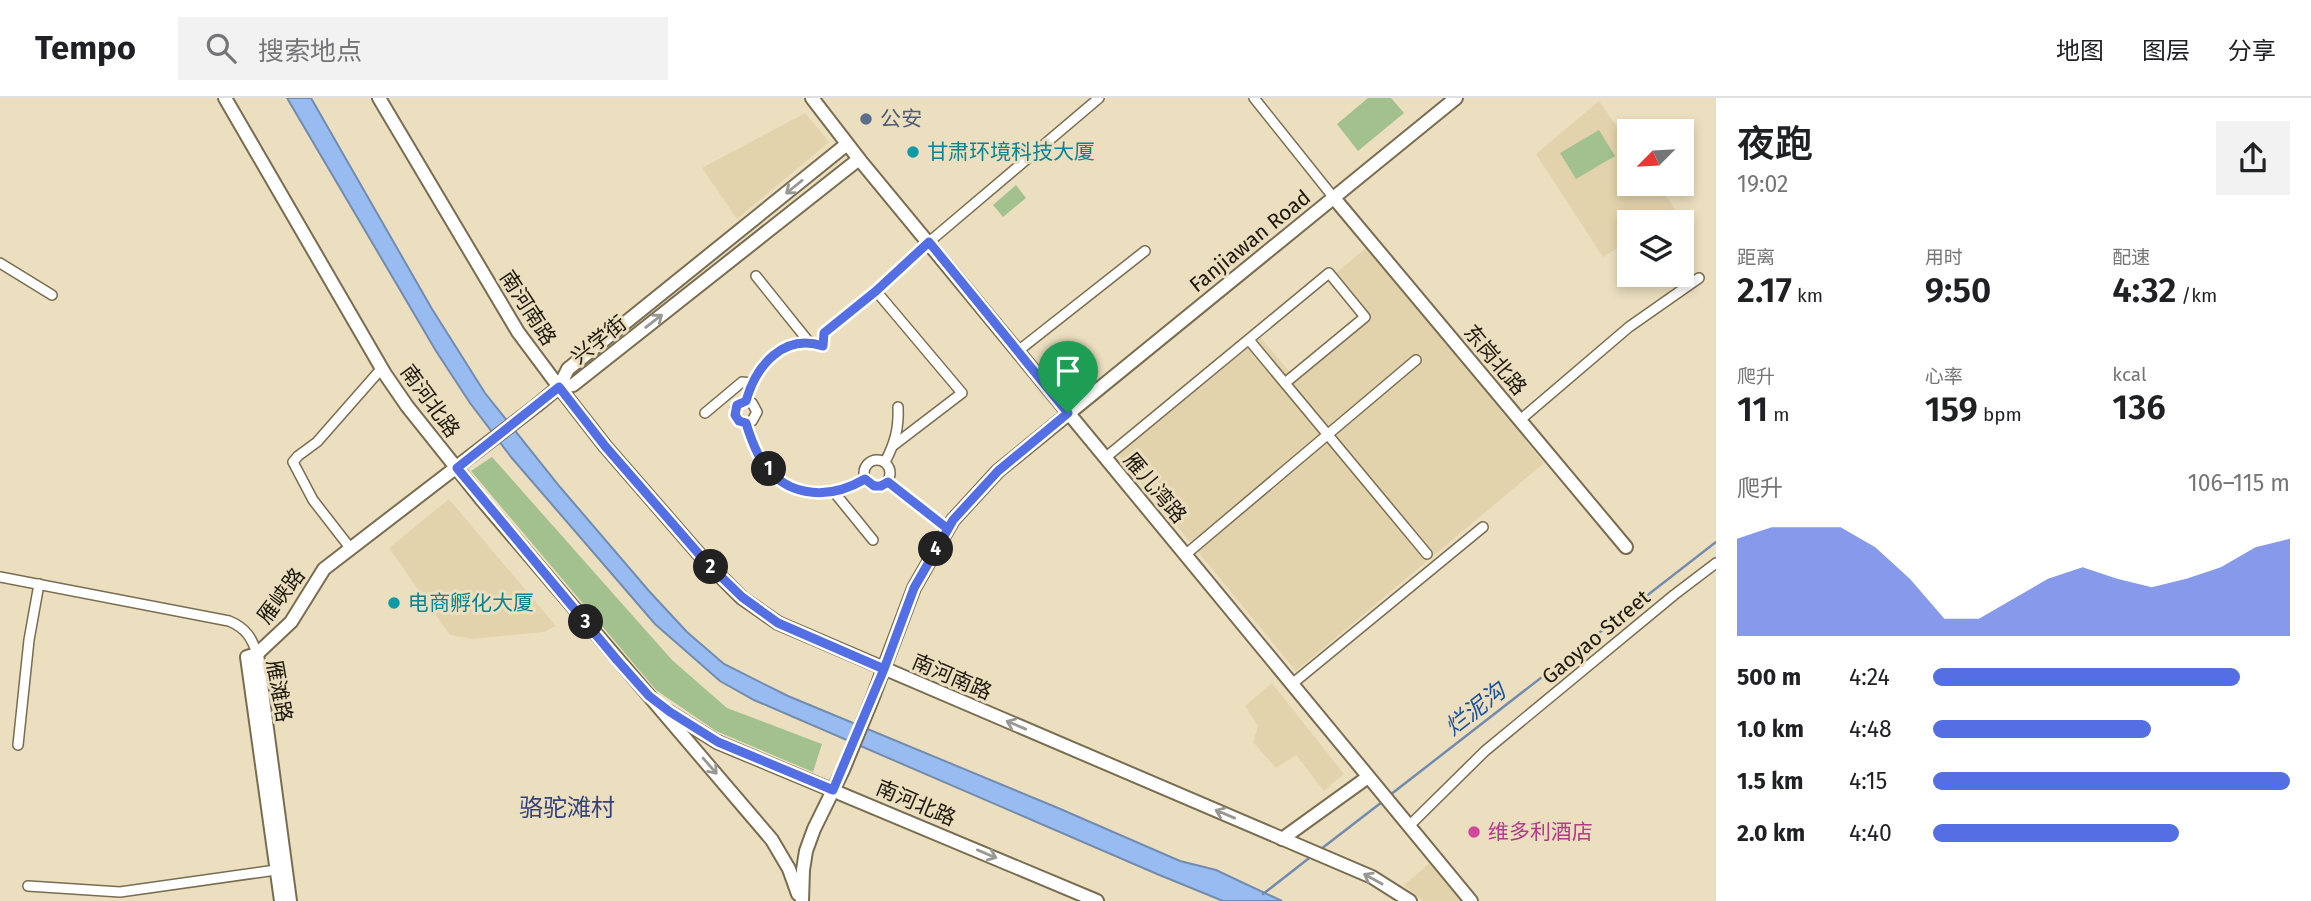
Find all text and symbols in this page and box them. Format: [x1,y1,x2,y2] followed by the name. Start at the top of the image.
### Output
[178,17,668,80] search box
[35,28,136,68] text: Tempo
[202,29,240,67] icon: search
[258,36,362,67] text: 搜索地点
[2056,37,2104,65] text: 地图
[2142,37,2190,65] text: 图层
[2228,37,2276,65] text: 分享
[880,106,922,132] place label: 公安
[858,111,874,127] marker: 公安
[1617,119,1694,196] north arrow
[1617,119,1694,287] map controls
[1737,121,1813,167] text: 夜跑
[2216,121,2290,195] button: share
[927,139,1095,165] place label: 甘肃环境科技大厦
[905,144,921,160] marker: 甘肃环境科技大厦
[1737,170,1789,198] text: 19:02
[786,179,804,195] one-way arrow
[1184,184,1316,298] street label: Fanjiawan Road
[1617,210,1694,287] button: layers
[1737,246,1775,269] text: 距离
[1925,246,1963,269] text: 用时
[2112,246,2150,269] text: 配速
[494,266,562,350] street label: 南河南路
[1737,269,1792,311] text: 2.17
[1925,269,1991,311] text: 9:50
[2112,269,2176,311] text: 4:32
[1792,284,1823,307] text: km
[2176,284,2217,307] text: /km
[566,310,632,370] street label: 兴学街
[644,313,662,329] one-way arrow
[1458,319,1532,401] street label: 东岗北路
[1038,341,1098,413] pin
[1049,352,1087,390] icon: arrive
[395,359,465,443] street label: 南河北路
[2112,363,2147,386] text: kcal
[1737,365,1775,388] text: 爬升
[1925,365,1963,388] text: 心率
[2112,386,2166,428] text: 136
[1737,388,1768,430] text: 11
[1925,388,1978,430] text: 159
[1768,403,1790,426] text: m
[1978,403,2022,426] text: bpm
[1118,447,1192,529] street label: 雁儿湾路
[752,452,786,486] pin: 1
[764,457,773,480] text: 1
[2188,469,2290,497] text: 106–115 m
[1737,474,1783,502] text: 爬升
[918,532,954,566] pin: 4
[930,537,941,560] text: 4
[694,550,728,584] pin: 2
[706,555,715,578] text: 2
[252,563,310,629] street label: 雁峡路
[1537,584,1656,690] street label: Gaoyao Street
[408,590,534,616] place label: 电商孵化大厦
[386,595,402,611] marker: 电商孵化大厦
[568,604,604,640] pin: 3
[581,610,590,633] text: 3
[908,649,996,705] street label: 南河南路
[261,658,297,724] street label: 雁滩路
[1737,663,1801,691] text: 500 m
[1849,663,1890,691] text: 4:24
[1439,675,1513,741] water label: 烂泥沟
[1737,715,1804,743] text: 1.0 km
[1849,715,1892,743] text: 4:48
[1006,718,1027,731] one-way arrow
[702,757,718,775] one-way arrow
[1737,767,1803,795] text: 1.5 km
[1849,767,1887,795] text: 4:15
[872,775,960,831] street label: 南河北路
[519,794,615,822] district label: 骆驼滩村
[1215,807,1236,820] one-way arrow
[1488,819,1593,845] place label: 维多利酒店
[1737,819,1805,847] text: 2.0 km
[1849,819,1892,847] text: 4:40
[1466,824,1482,840] marker: 维多利酒店
[975,848,997,861] one-way arrow
[1364,872,1384,886] one-way arrow

